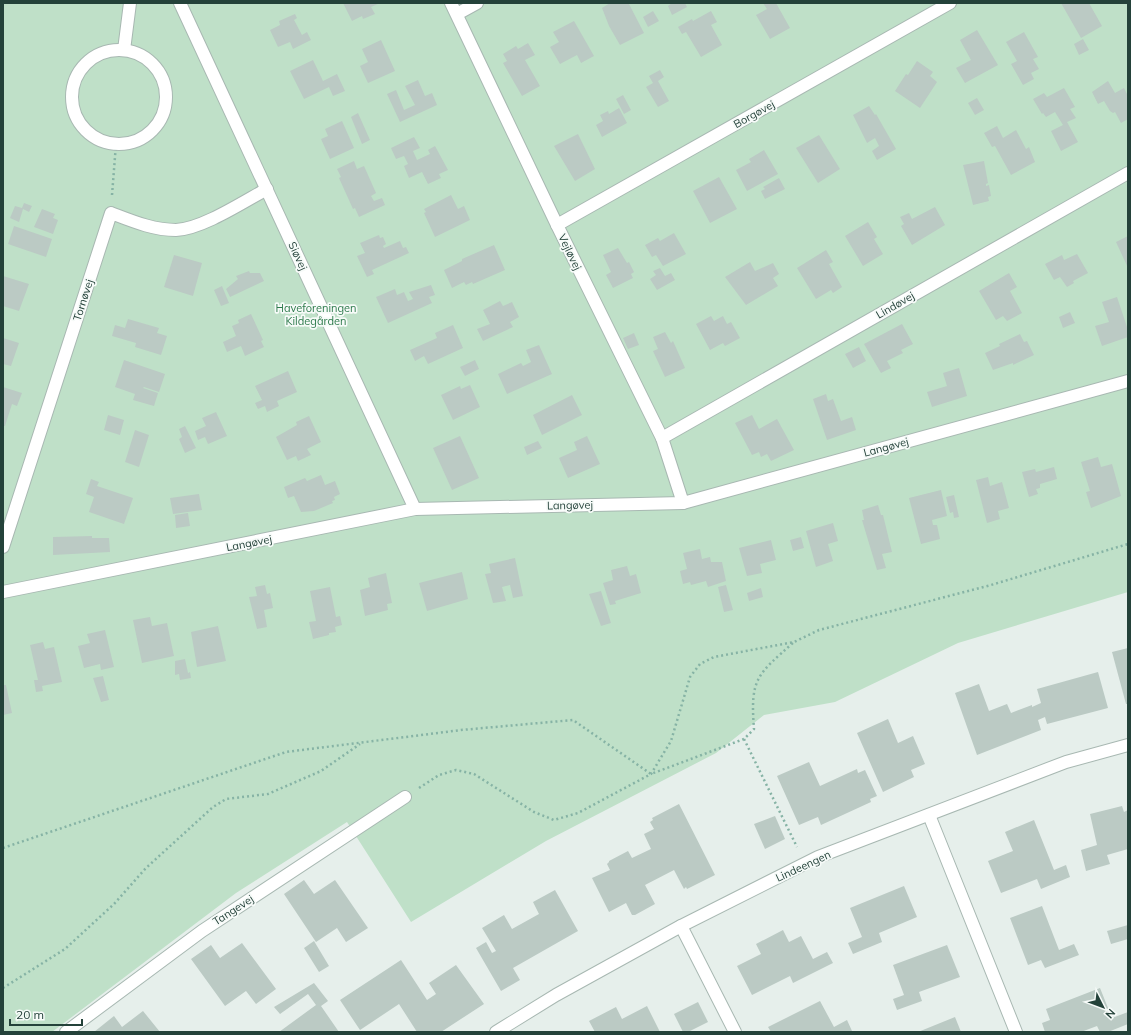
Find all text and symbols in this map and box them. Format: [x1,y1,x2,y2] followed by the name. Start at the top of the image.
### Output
[731,97,777,131] street label: Borgøvej
[555,231,585,273] street label: Vejløvej
[285,239,311,273] street label: Siøvej
[70,277,96,323] street label: Tornøvej
[873,288,917,322] street label: Lindøvej
[275,301,357,328] park label: Haveforeningen Kildegården
[862,434,910,460] street label: Langøvej
[547,498,593,512] street label: Langøvej
[225,532,273,554] street label: Langøvej
[773,847,833,885] street label: Lindeengen
[210,892,256,928] street label: Tangevej
[1083,987,1123,1027] north arrow
[10,1001,82,1027] scale bar
[1102,1006,1118,1021] text: N
[16,1007,44,1022] text: 20 m

